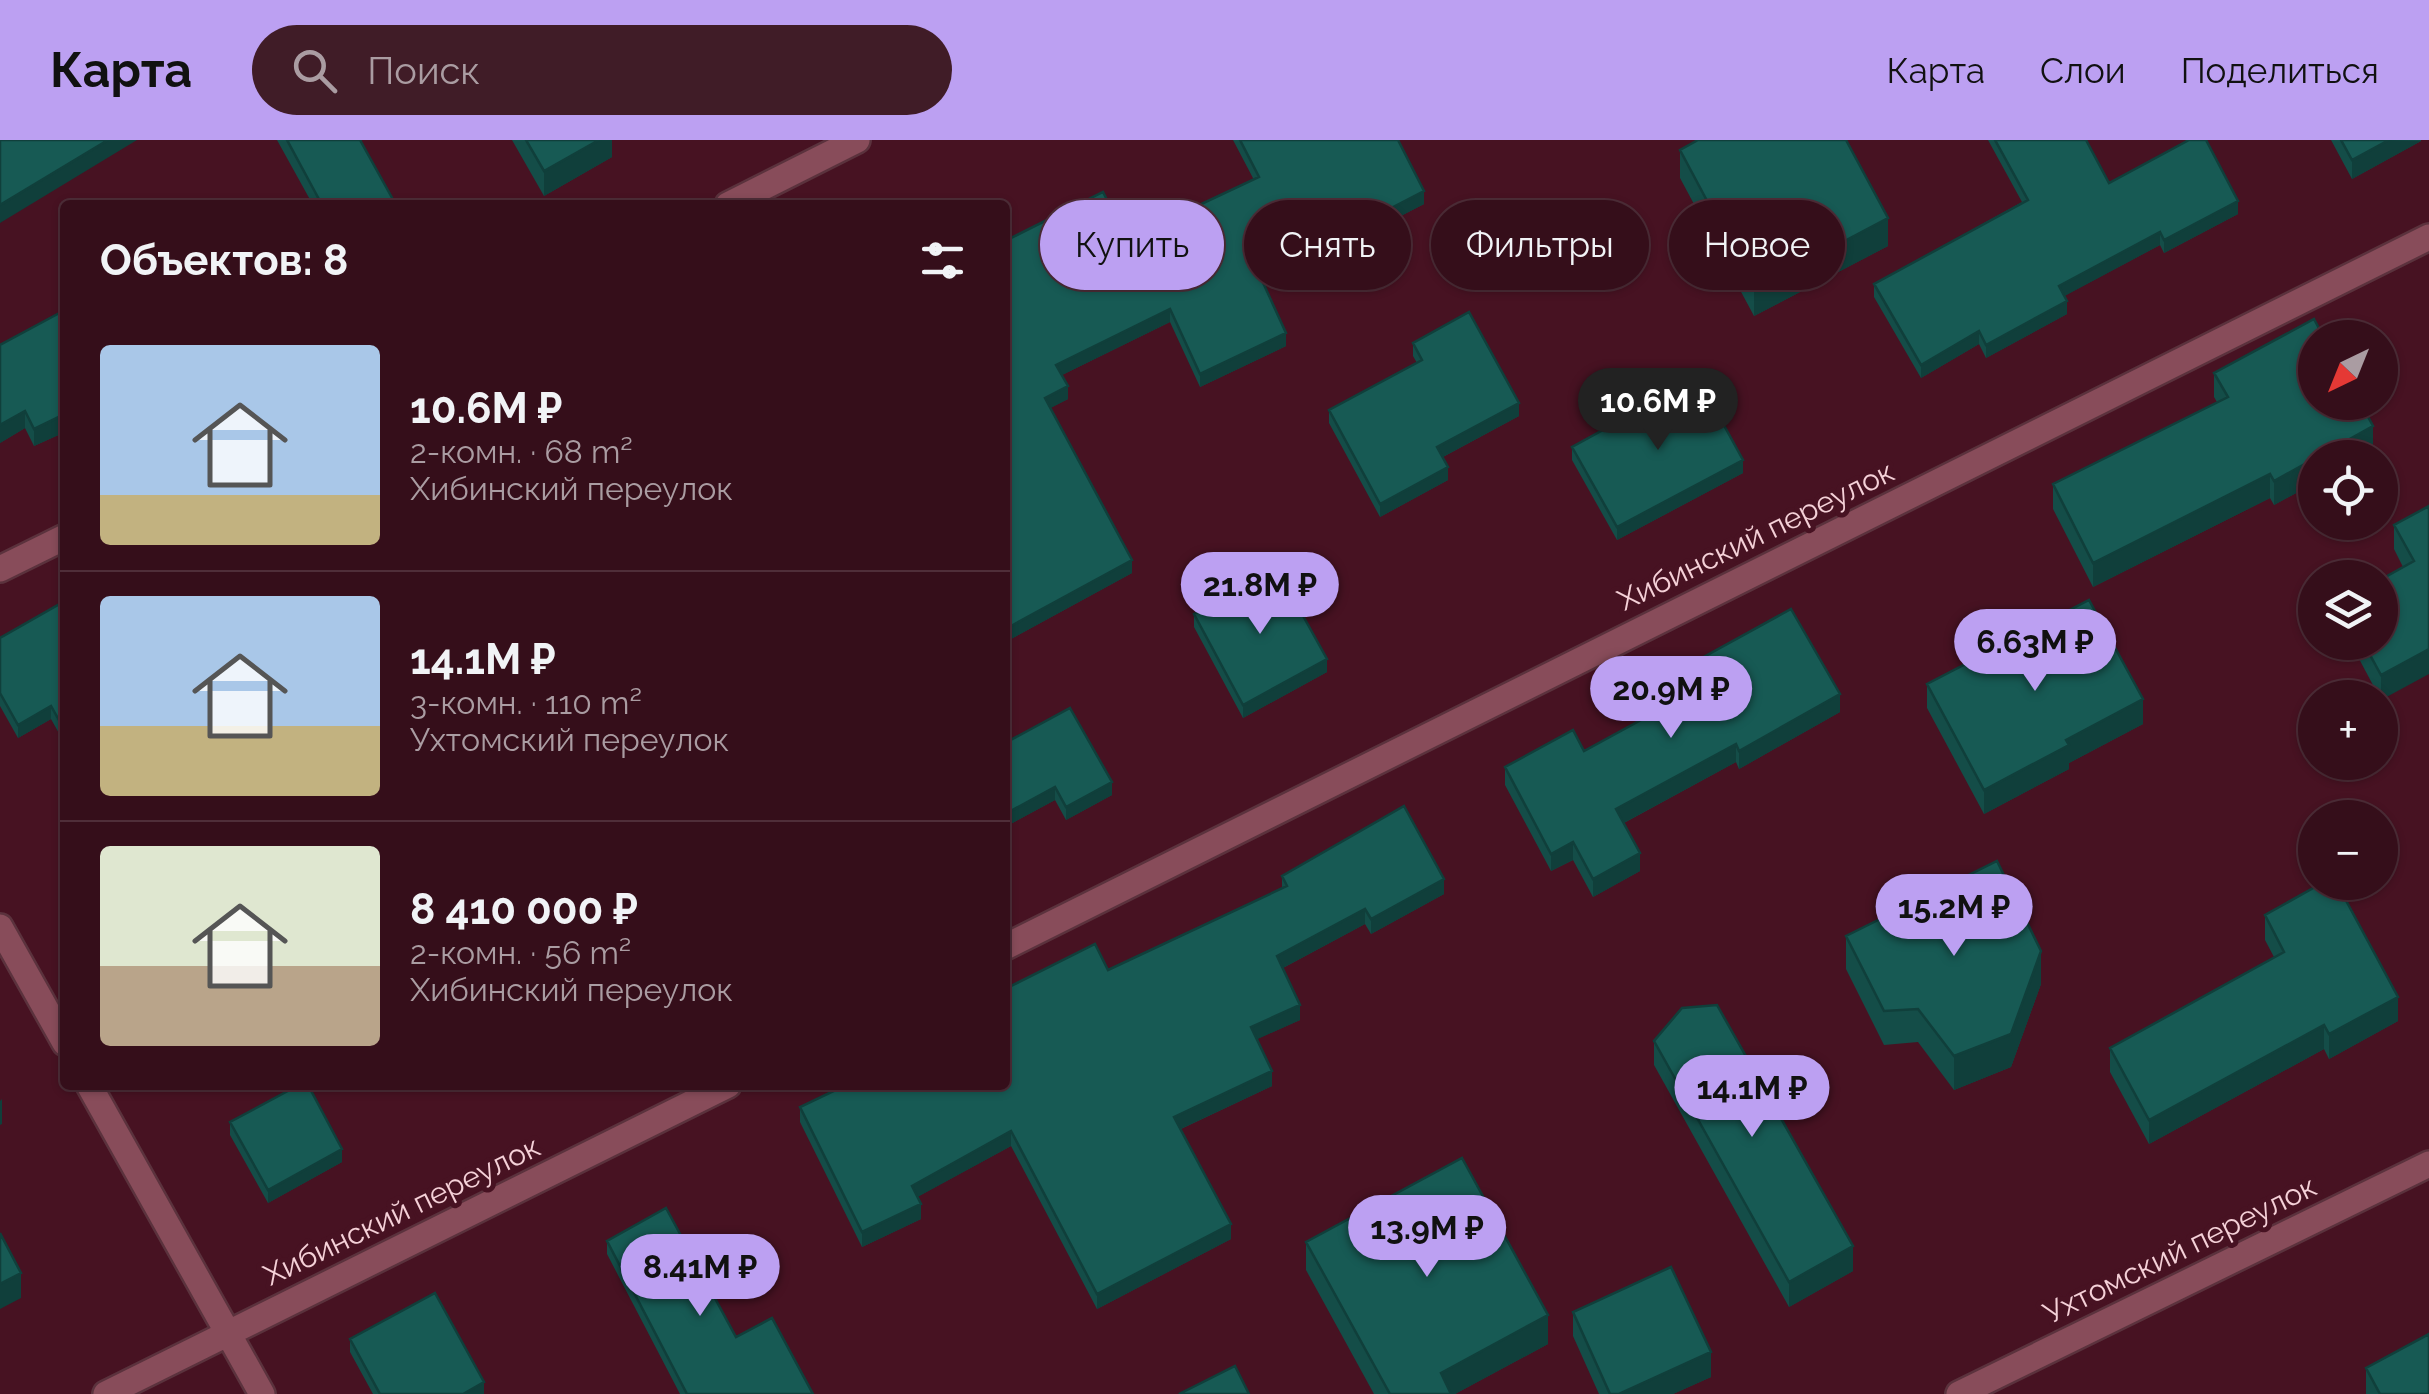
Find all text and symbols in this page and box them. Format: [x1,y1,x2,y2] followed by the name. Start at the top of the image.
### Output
[252,25,952,115] search box
[50,42,192,98] text: Карта
[287,43,342,98] icon: search
[367,48,480,93] text: Поиск
[1887,50,1985,91] text: Карта
[2040,50,2126,91] text: Слои
[2181,50,2379,91] text: Поделиться
[1040,200,1224,290] chip: Купить
[1244,200,1411,290] chip: Снять
[1431,200,1649,290] chip: Фильтры
[1669,200,1845,290] chip: Новое
[915,233,970,288] icon: filters
[100,236,348,285] text: Объектов: 8
[2298,320,2398,420] north arrow
[2298,320,2398,900] map controls
[1566,368,1750,453] pin: 10.6M ₽
[1600,382,1716,419] text: 10.6M ₽
[410,384,562,433] text: 10.6M ₽
[180,385,300,505] icon: home
[410,433,633,470] text: 2-комн. · 68 m²
[2298,440,2398,540] button: locate
[1612,453,1900,618] street label: Хибинский переулок
[410,470,733,507] text: Хибинский переулок
[1168,552,1352,637] pin: 21.8M ₽
[2298,560,2398,660] button: layers
[1203,566,1317,603] text: 21.8M ₽
[1943,609,2127,694] pin: 6.63M ₽
[1976,623,2094,660] text: 6.63M ₽
[410,635,556,684] text: 14.1M ₽
[180,636,300,756] icon: home
[1579,656,1763,741] pin: 20.9M ₽
[1612,670,1730,707] text: 20.9M ₽
[2298,680,2398,780] button: +
[410,684,642,721] text: 3-комн. · 110 m²
[410,721,729,758] text: Ухтомский переулок
[2298,800,2398,900] button: −
[1862,874,2046,959] pin: 15.2M ₽
[410,885,638,934] text: 8 410 000 ₽
[180,886,300,1006] icon: home
[1898,888,2010,925] text: 15.2M ₽
[410,934,631,971] text: 2-комн. · 56 m²
[410,971,733,1008] text: Хибинский переулок
[1660,1055,1844,1140] pin: 14.1M ₽
[1696,1069,1808,1106] text: 14.1M ₽
[258,1128,546,1293] street label: Хибинский переулок
[2038,1168,2322,1331] street label: Ухтомский переулок
[1335,1195,1519,1280] pin: 13.9M ₽
[1370,1209,1484,1246] text: 13.9M ₽
[608,1234,792,1319] pin: 8.41M ₽
[643,1248,757,1285] text: 8.41M ₽

